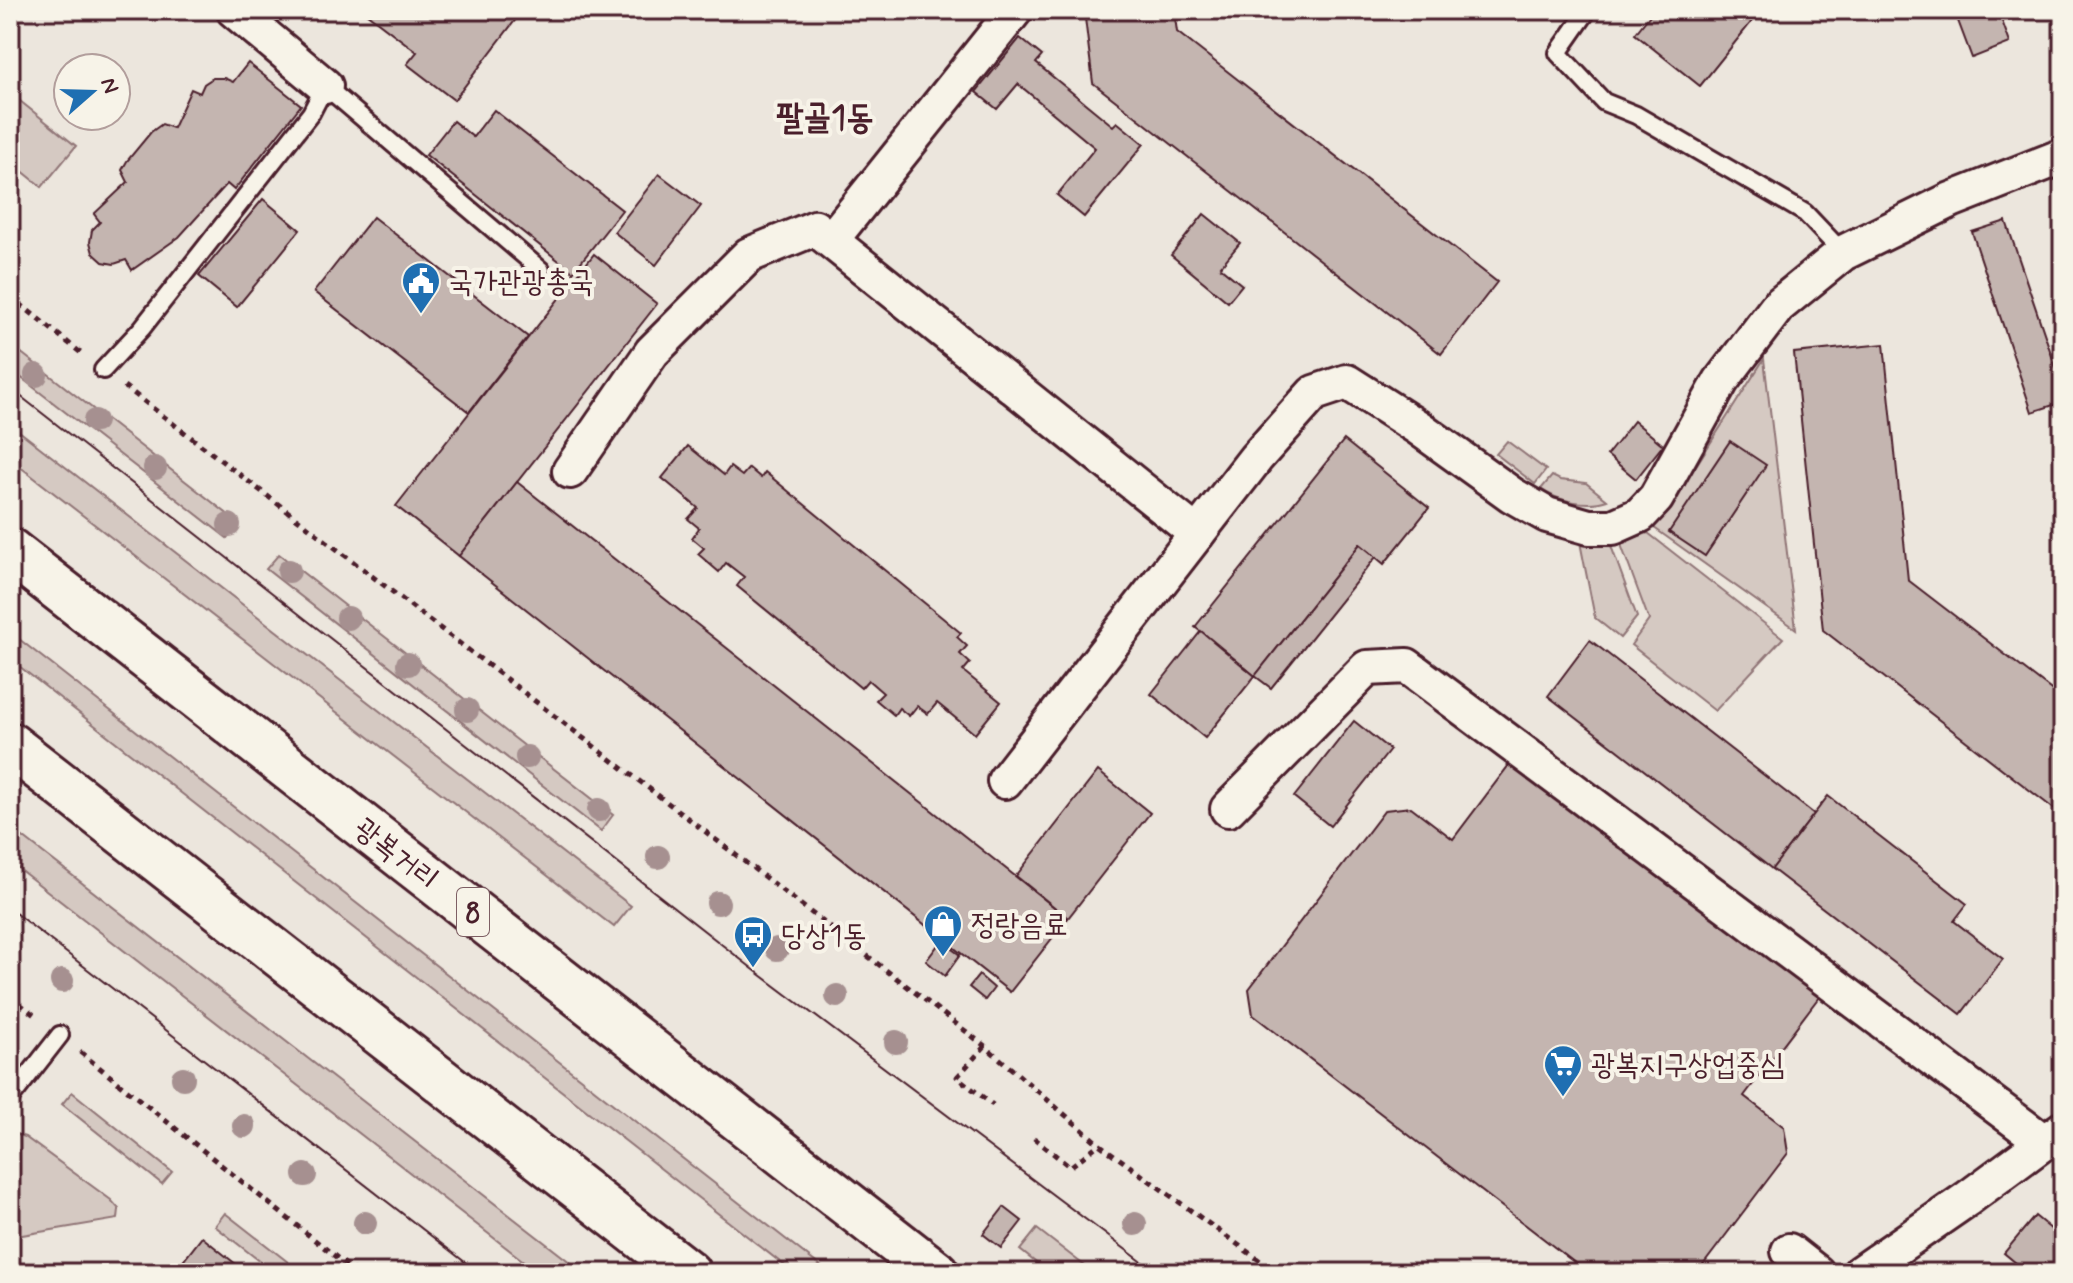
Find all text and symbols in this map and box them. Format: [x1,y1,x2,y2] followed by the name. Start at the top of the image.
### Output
[52,52,132,132] north arrow
[93,74,125,98] text: N
[776,96,874,141] district label: 팔골1동
[400,260,442,315] public building icon: 국가관광총국
[449,263,594,302] place label: 국가관광총국
[346,809,446,899] street label: 광복거리
[457,888,489,936] road number: 8
[922,903,964,958] shop icon: 정랑음료
[971,906,1068,945] place label: 정랑음료
[732,914,774,969] bus stop icon: 당상1동
[781,917,867,956] place label: 당상1동
[1542,1043,1584,1098] supermarket icon: 광복지구상업중심
[1591,1046,1784,1085] place label: 광복지구상업중심

